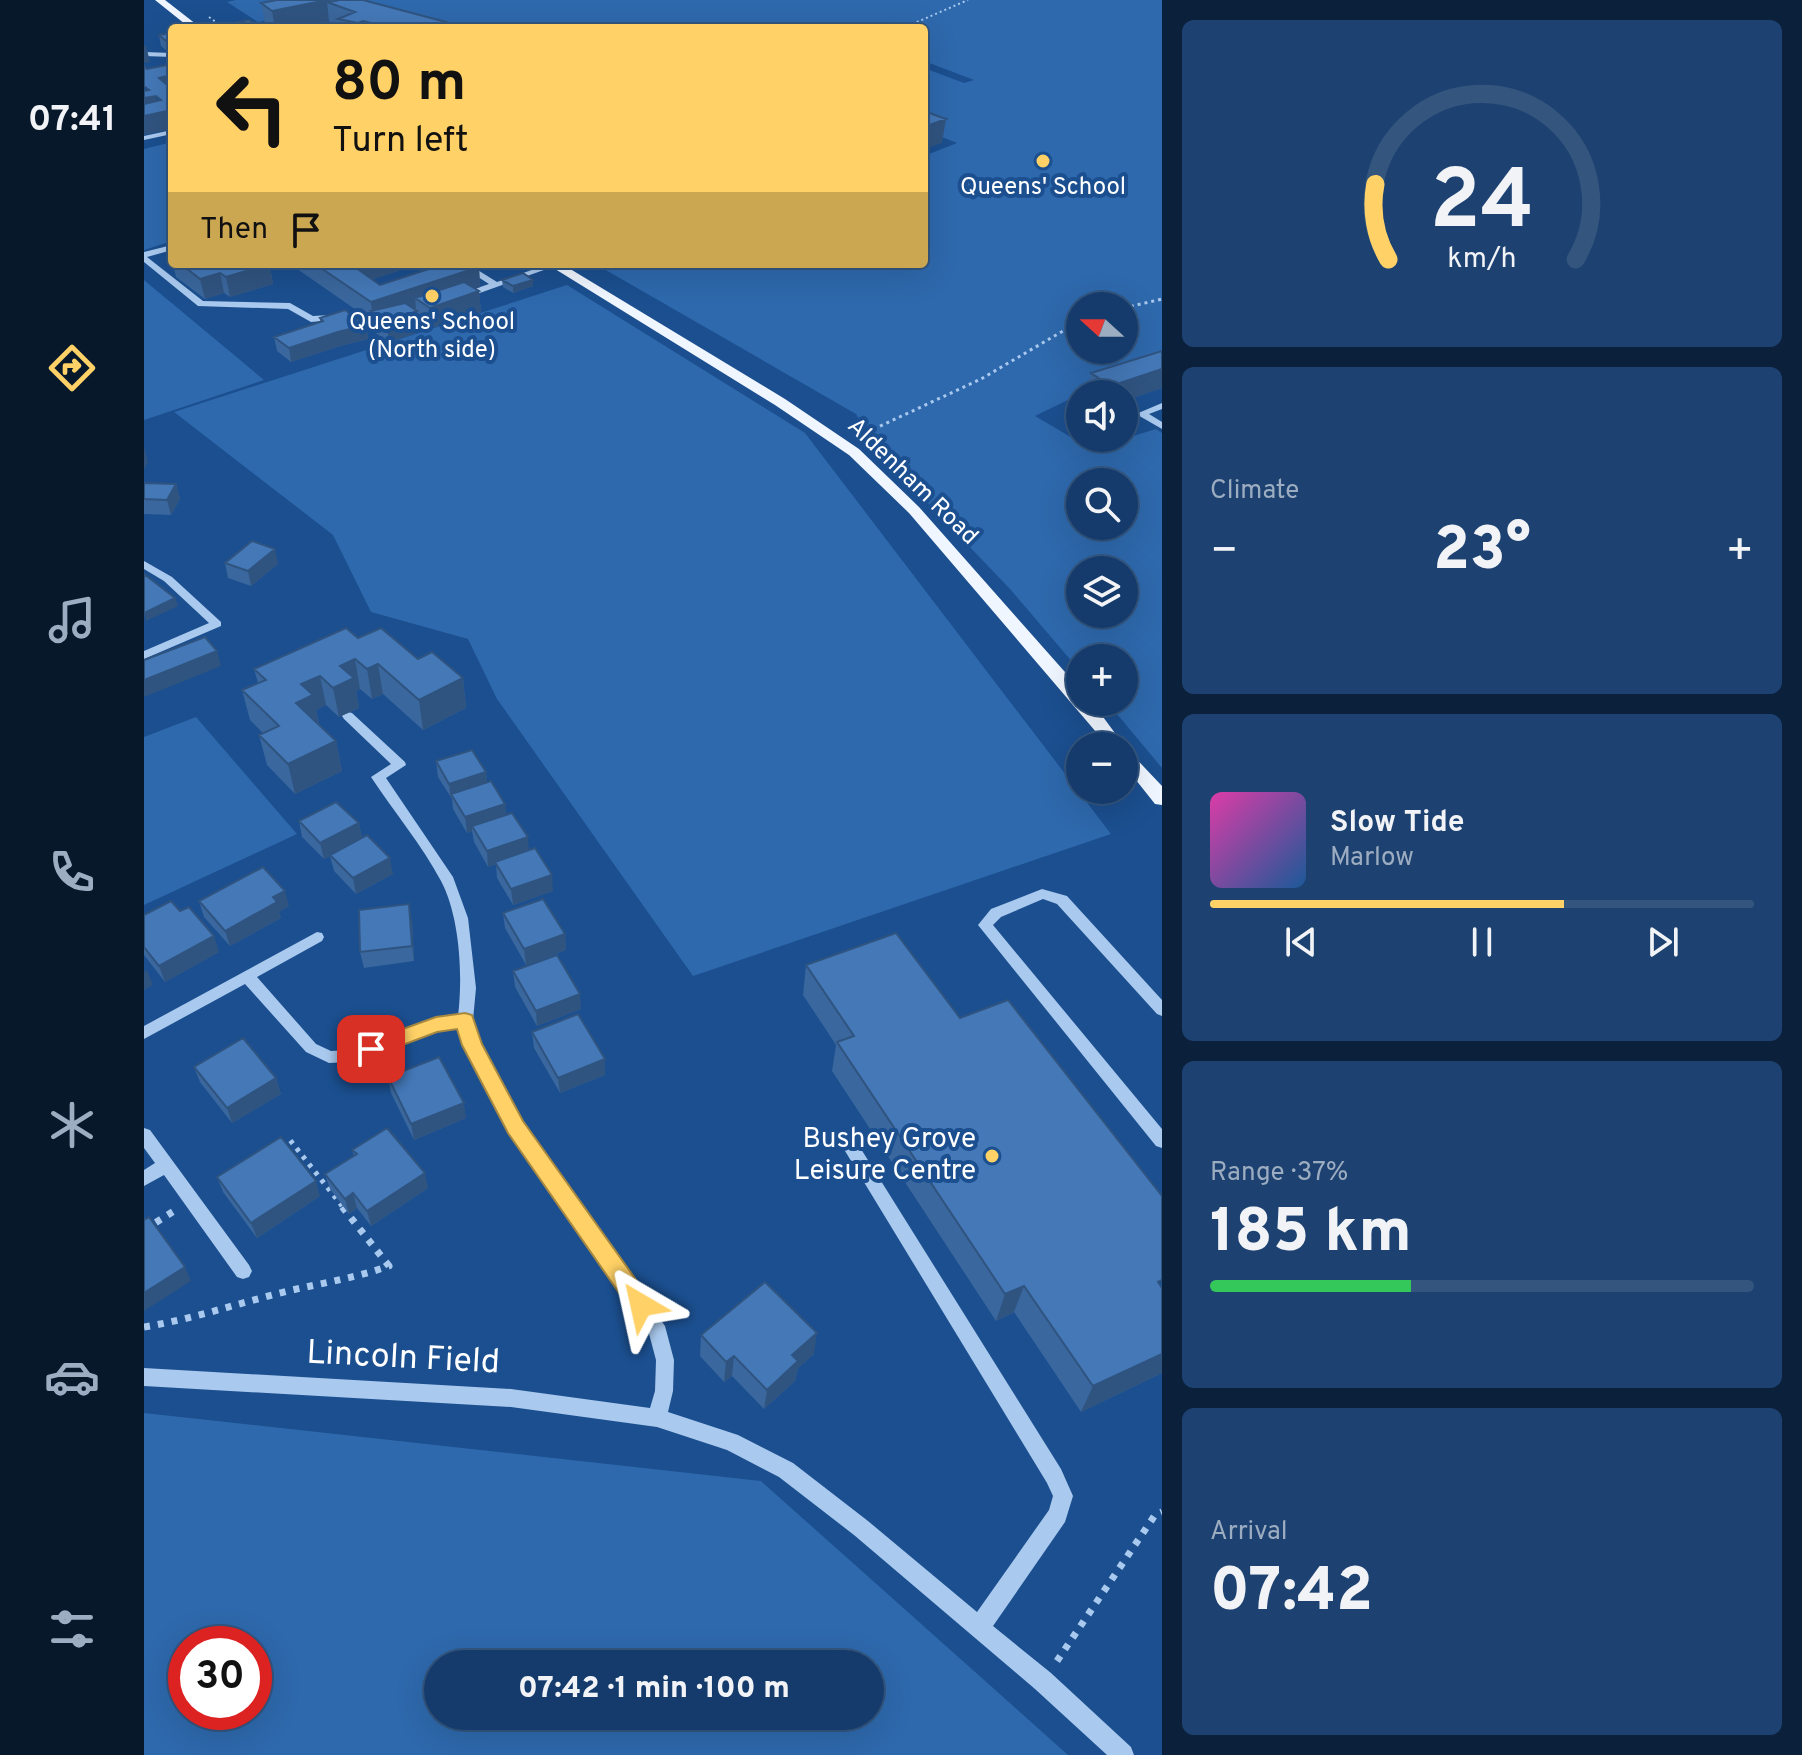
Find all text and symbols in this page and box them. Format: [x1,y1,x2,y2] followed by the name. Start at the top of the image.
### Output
[332,50,466,120] text: 80 m
[200,56,304,160] icon: left
[28,98,116,144] text: 07:41
[332,119,469,165] text: Turn left
[1034,152,1052,170] marker: Queens' School
[1430,152,1534,257] text: 24
[960,173,1126,203] place label: Queens' School
[284,208,328,252] icon: arrive
[200,212,268,249] text: Then
[1447,242,1517,278] text: km/h
[423,287,441,305] marker: Queens' School (North side)
[1066,292,1138,364] north arrow
[1066,292,1138,804] map controls
[349,308,515,366] place label: Queens' School (North side)
[44,340,100,396] icon: directions
[1066,380,1138,452] button: sound
[840,412,984,552] street label: Aldenham Road
[1066,468,1138,540] button: search
[1210,475,1299,508] text: Climate
[1433,515,1531,591] text: 23°
[1210,525,1238,581] text: −
[1726,525,1754,581] text: +
[1066,556,1138,628] button: layers
[44,592,100,648] icon: music
[1066,644,1138,716] button: +
[1066,732,1138,804] button: −
[1330,805,1464,842] text: Slow Tide
[1330,842,1414,875] text: Marlow
[44,844,100,900] icon: phone
[1279,920,1323,964] icon: previous
[1460,920,1504,964] icon: pause
[1641,920,1685,964] icon: next
[337,1015,405,1083] pin
[349,1027,393,1071] icon: arrive
[44,1097,100,1153] icon: climate
[794,1122,976,1190] place label: Bushey Grove Leisure Centre
[983,1147,1001,1165] marker: Bushey Grove Leisure Centre
[1210,1157,1348,1190] text: Range · 37%
[1210,1197,1412,1273] text: 185 km
[599,1263,683,1347] position arrow
[305,1332,501,1386] street label: Lincoln Field
[44,1349,100,1405] icon: car
[1210,1516,1288,1549] text: Arrival
[1210,1556,1373,1632] text: 07:42
[44,1601,100,1657] icon: filters
[168,1626,272,1730] speed limit sign: 30
[518,1671,790,1708] text: 07:42 · 1 min · 100 m

